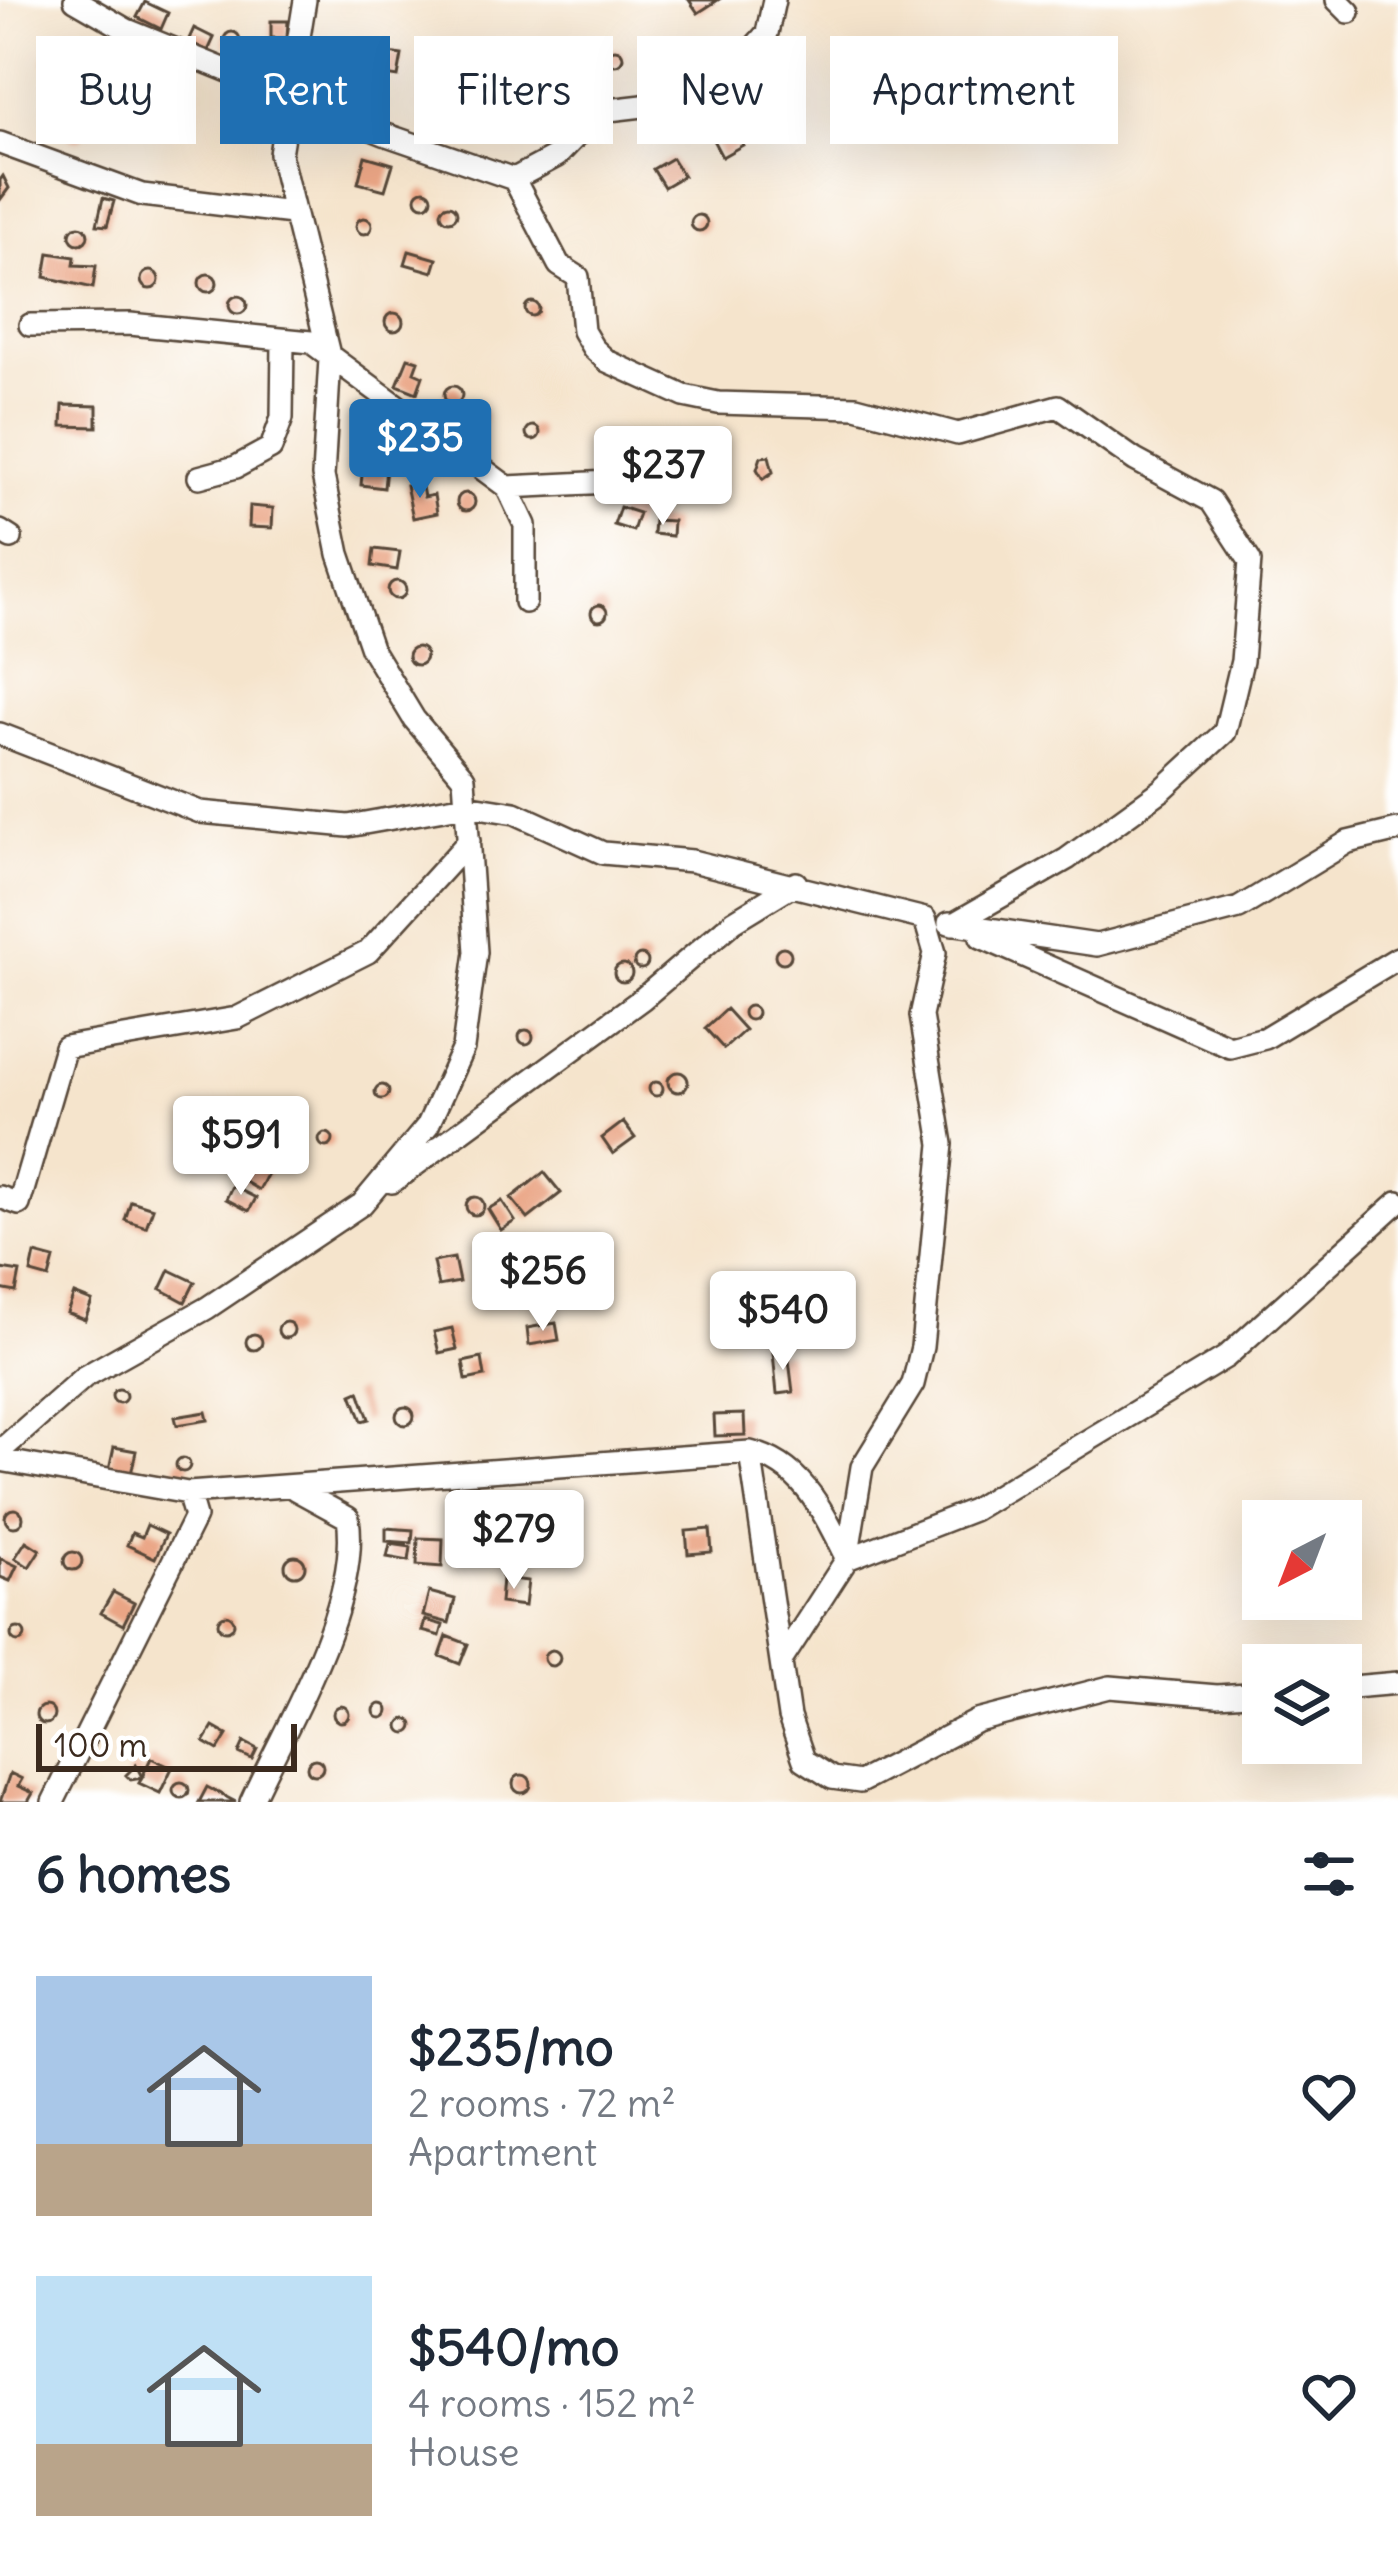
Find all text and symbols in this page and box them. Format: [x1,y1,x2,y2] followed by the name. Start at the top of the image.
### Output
[36,36,196,144] chip: Buy
[220,36,390,144] chip: Rent
[414,36,613,144] chip: Filters
[637,36,806,144] chip: New
[830,36,1118,144] chip: Apartment
[349,399,491,501] pin: $235
[376,413,464,462] text: $235
[592,426,734,528] pin: $237
[621,440,705,489] text: $237
[170,1096,312,1198] pin: $591
[200,1110,282,1159] text: $591
[472,1232,614,1334] pin: $256
[499,1246,587,1295] text: $256
[712,1271,854,1373] pin: $540
[737,1285,829,1334] text: $540
[443,1490,585,1592] pin: $279
[1242,1500,1362,1620] north arrow
[1242,1500,1362,1764] map controls
[472,1504,556,1553] text: $279
[1242,1644,1362,1764] button: layers
[36,1718,297,1771] scale bar
[54,1724,147,1766] text: 100 m
[1296,1841,1362,1907] icon: filters
[36,1842,231,1906] text: 6 homes
[408,2015,614,2079] text: $235/mo
[132,2024,276,2168] icon: home
[1296,2063,1362,2129] icon: heart
[408,2079,676,2128] text: 2 rooms · 72 m²
[408,2128,597,2177] text: Apartment
[408,2315,619,2379] text: $540/mo
[132,2324,276,2468] icon: home
[1296,2363,1362,2429] icon: heart
[408,2379,696,2428] text: 4 rooms · 152 m²
[408,2428,519,2477] text: House

